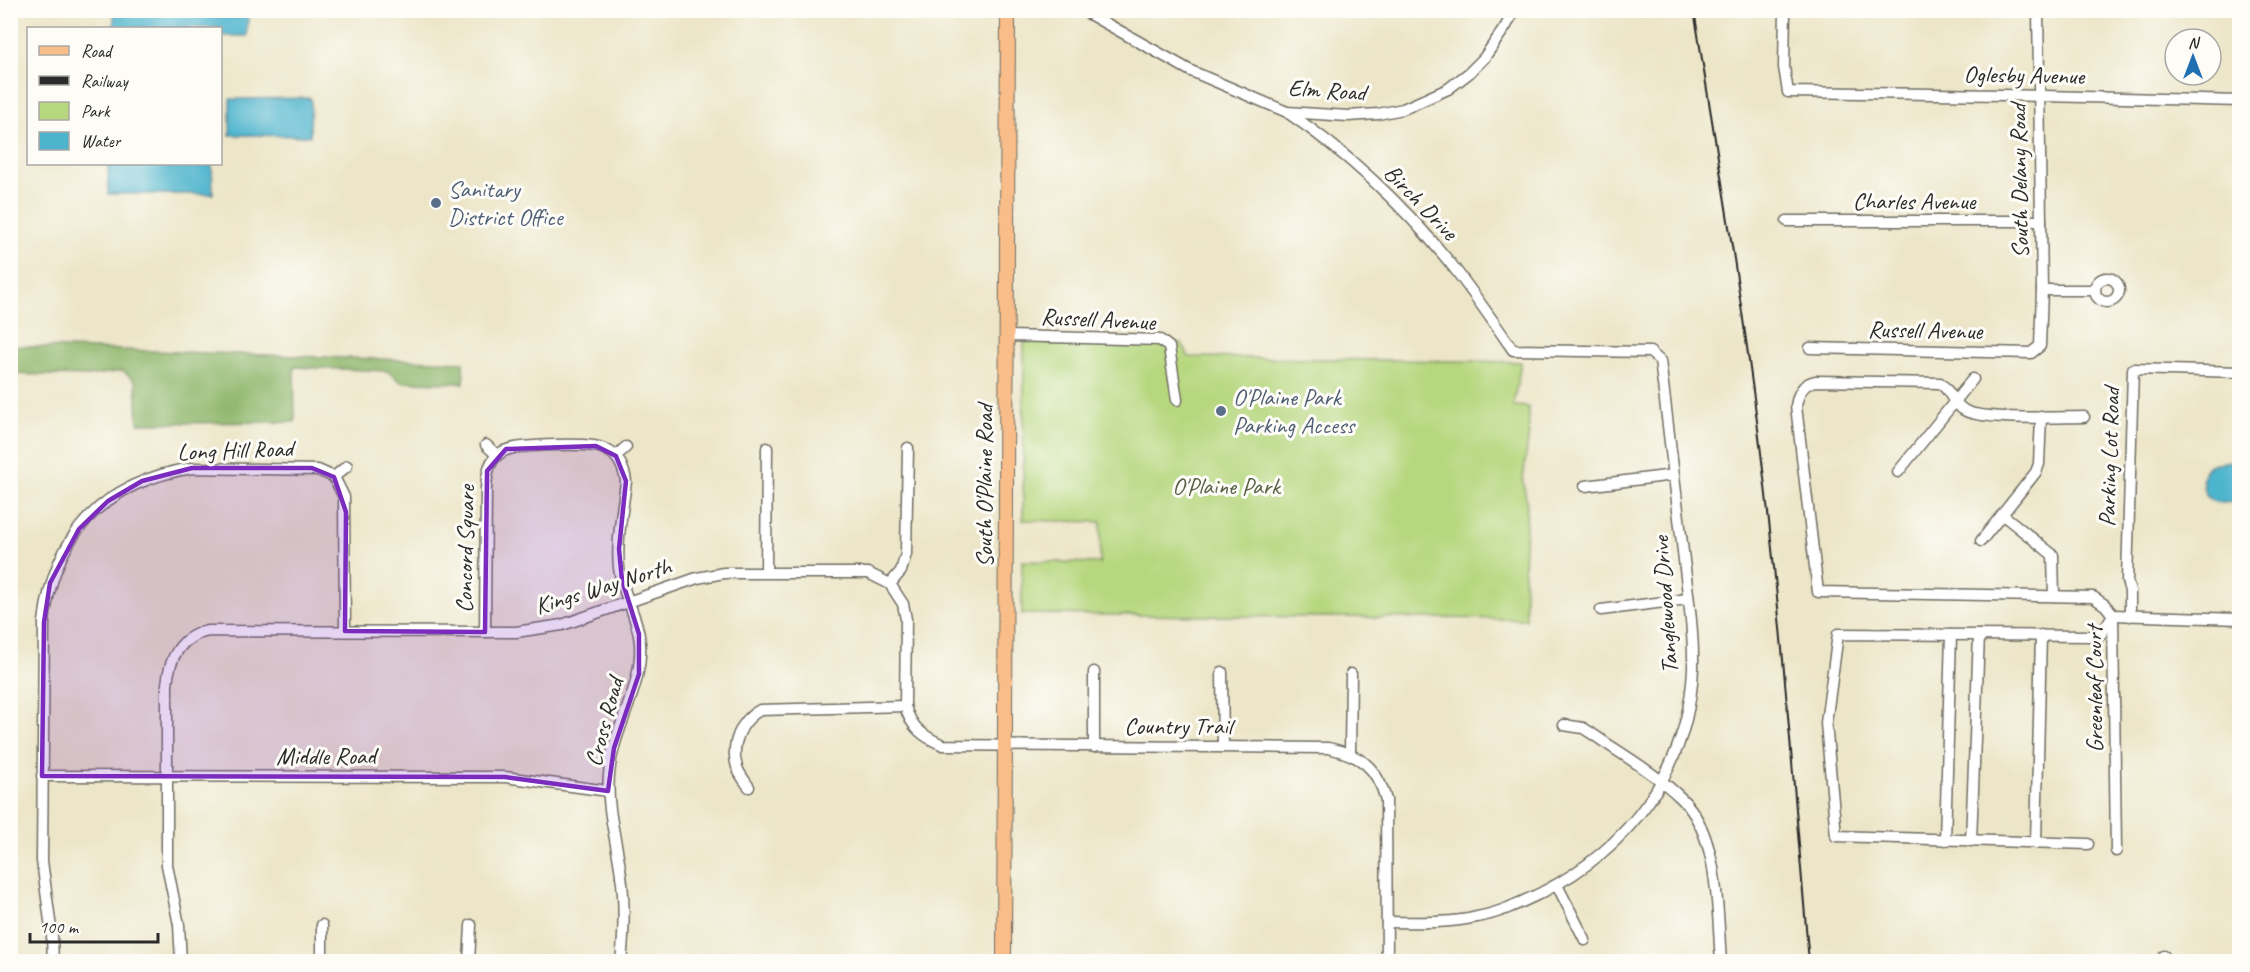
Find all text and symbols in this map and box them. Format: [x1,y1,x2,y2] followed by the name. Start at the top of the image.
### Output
[27,27,222,165] legend
[2163,27,2223,87] north arrow
[2188,33,2201,53] text: N
[81,40,114,62] text: Road
[1963,59,2087,91] street label: Oglesby Avenue
[81,70,129,92] text: Railway
[1287,72,1370,108] street label: Elm Road
[81,100,111,122] text: Park
[2003,100,2035,259] street label: South Delany Road
[81,130,122,152] text: Water
[1378,158,1466,248] street label: Birch Drive
[448,174,565,232] place label: Sanitary District Office
[1853,186,1978,216] street label: Charles Avenue
[429,196,443,210] marker: Sanitary District Office
[1040,301,1158,337] street label: Russell Avenue
[1868,314,1985,346] street label: Russell Avenue
[1233,382,1356,440] place label: O'Plaine Park Parking Access
[2092,383,2127,527] street label: Parking Lot Road
[969,401,999,568] street label: South O'Plaine Road
[1214,404,1228,418] marker: O'Plaine Park Parking Access
[177,433,297,467] street label: Long Hill Road
[1172,471,1282,501] park label: O'Plaine Park
[449,483,481,613] street label: Concord Square
[1645,533,1685,675] street label: Tanglewood Drive
[531,551,676,621] street label: Kings Way North
[2079,622,2109,753] street label: Greenleaf Court
[578,671,631,769] street label: Cross Road
[1124,711,1236,741] street label: Country Trail
[276,741,379,771] street label: Middle Road
[30,906,158,944] scale bar
[39,916,80,938] text: 100 m

